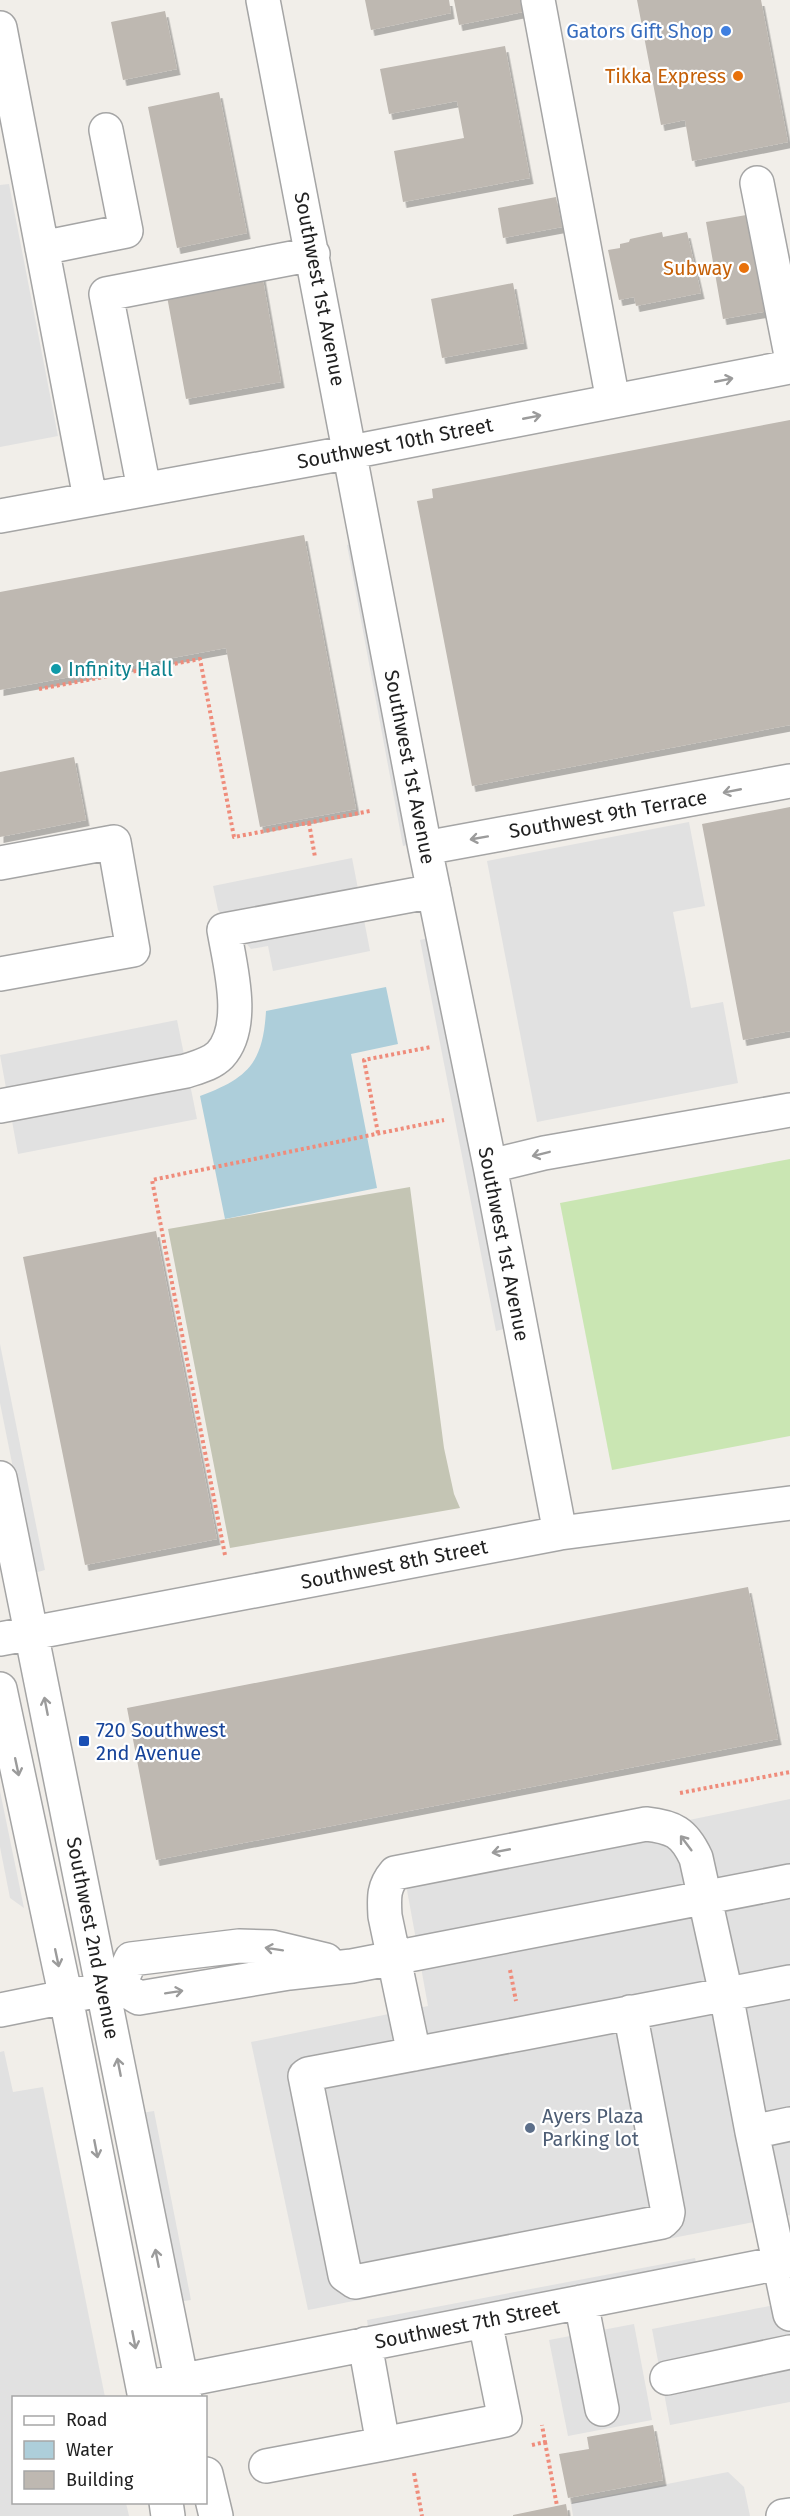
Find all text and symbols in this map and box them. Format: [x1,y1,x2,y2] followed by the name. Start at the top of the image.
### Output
[566,19,714,43] place label: Gators Gift Shop
[719,24,733,38] marker: Gators Gift Shop
[605,64,726,88] place label: Tikka Express
[731,69,745,83] marker: Tikka Express
[289,190,351,388] street label: Southwest 1st Avenue
[663,256,732,280] place label: Subway
[737,261,751,275] marker: Subway
[714,374,733,385] one-way arrow
[522,411,542,422] one-way arrow
[295,412,496,474] street label: Southwest 10th Street
[68,657,173,681] place label: Infinity Hall
[49,662,63,676] marker: Infinity Hall
[379,668,441,866] street label: Southwest 1st Avenue
[507,785,709,843] street label: Southwest 9th Terrace
[723,786,743,797] one-way arrow
[469,833,489,844] one-way arrow
[473,1145,535,1343] street label: Southwest 1st Avenue
[532,1148,551,1160] one-way arrow
[299,1534,490,1594] street label: Southwest 8th Street
[40,1697,51,1716] one-way arrow
[96,1718,227,1765] place label: 720 Southwest 2nd Avenue
[77,1734,91,1748] marker: 720 Southwest 2nd Avenue
[11,1757,23,1776] one-way arrow
[62,1835,124,2041] street label: Southwest 2nd Avenue
[680,1835,693,1851] one-way arrow
[491,1846,511,1857] one-way arrow
[265,1943,284,1954] one-way arrow
[52,1948,64,1967] one-way arrow
[164,1986,184,1997] one-way arrow
[113,2057,124,2077] one-way arrow
[542,2104,644,2151] place label: Ayers Plaza Parking lot
[523,2121,537,2135] marker: Ayers Plaza Parking lot
[91,2139,102,2158] one-way arrow
[151,2249,162,2268] one-way arrow
[373,2294,562,2354] street label: Southwest 7th Street
[129,2330,140,2350] one-way arrow
[12,2396,207,2504] legend
[66,2409,108,2431] text: Road
[66,2439,113,2461] text: Water
[66,2469,134,2491] text: Building

